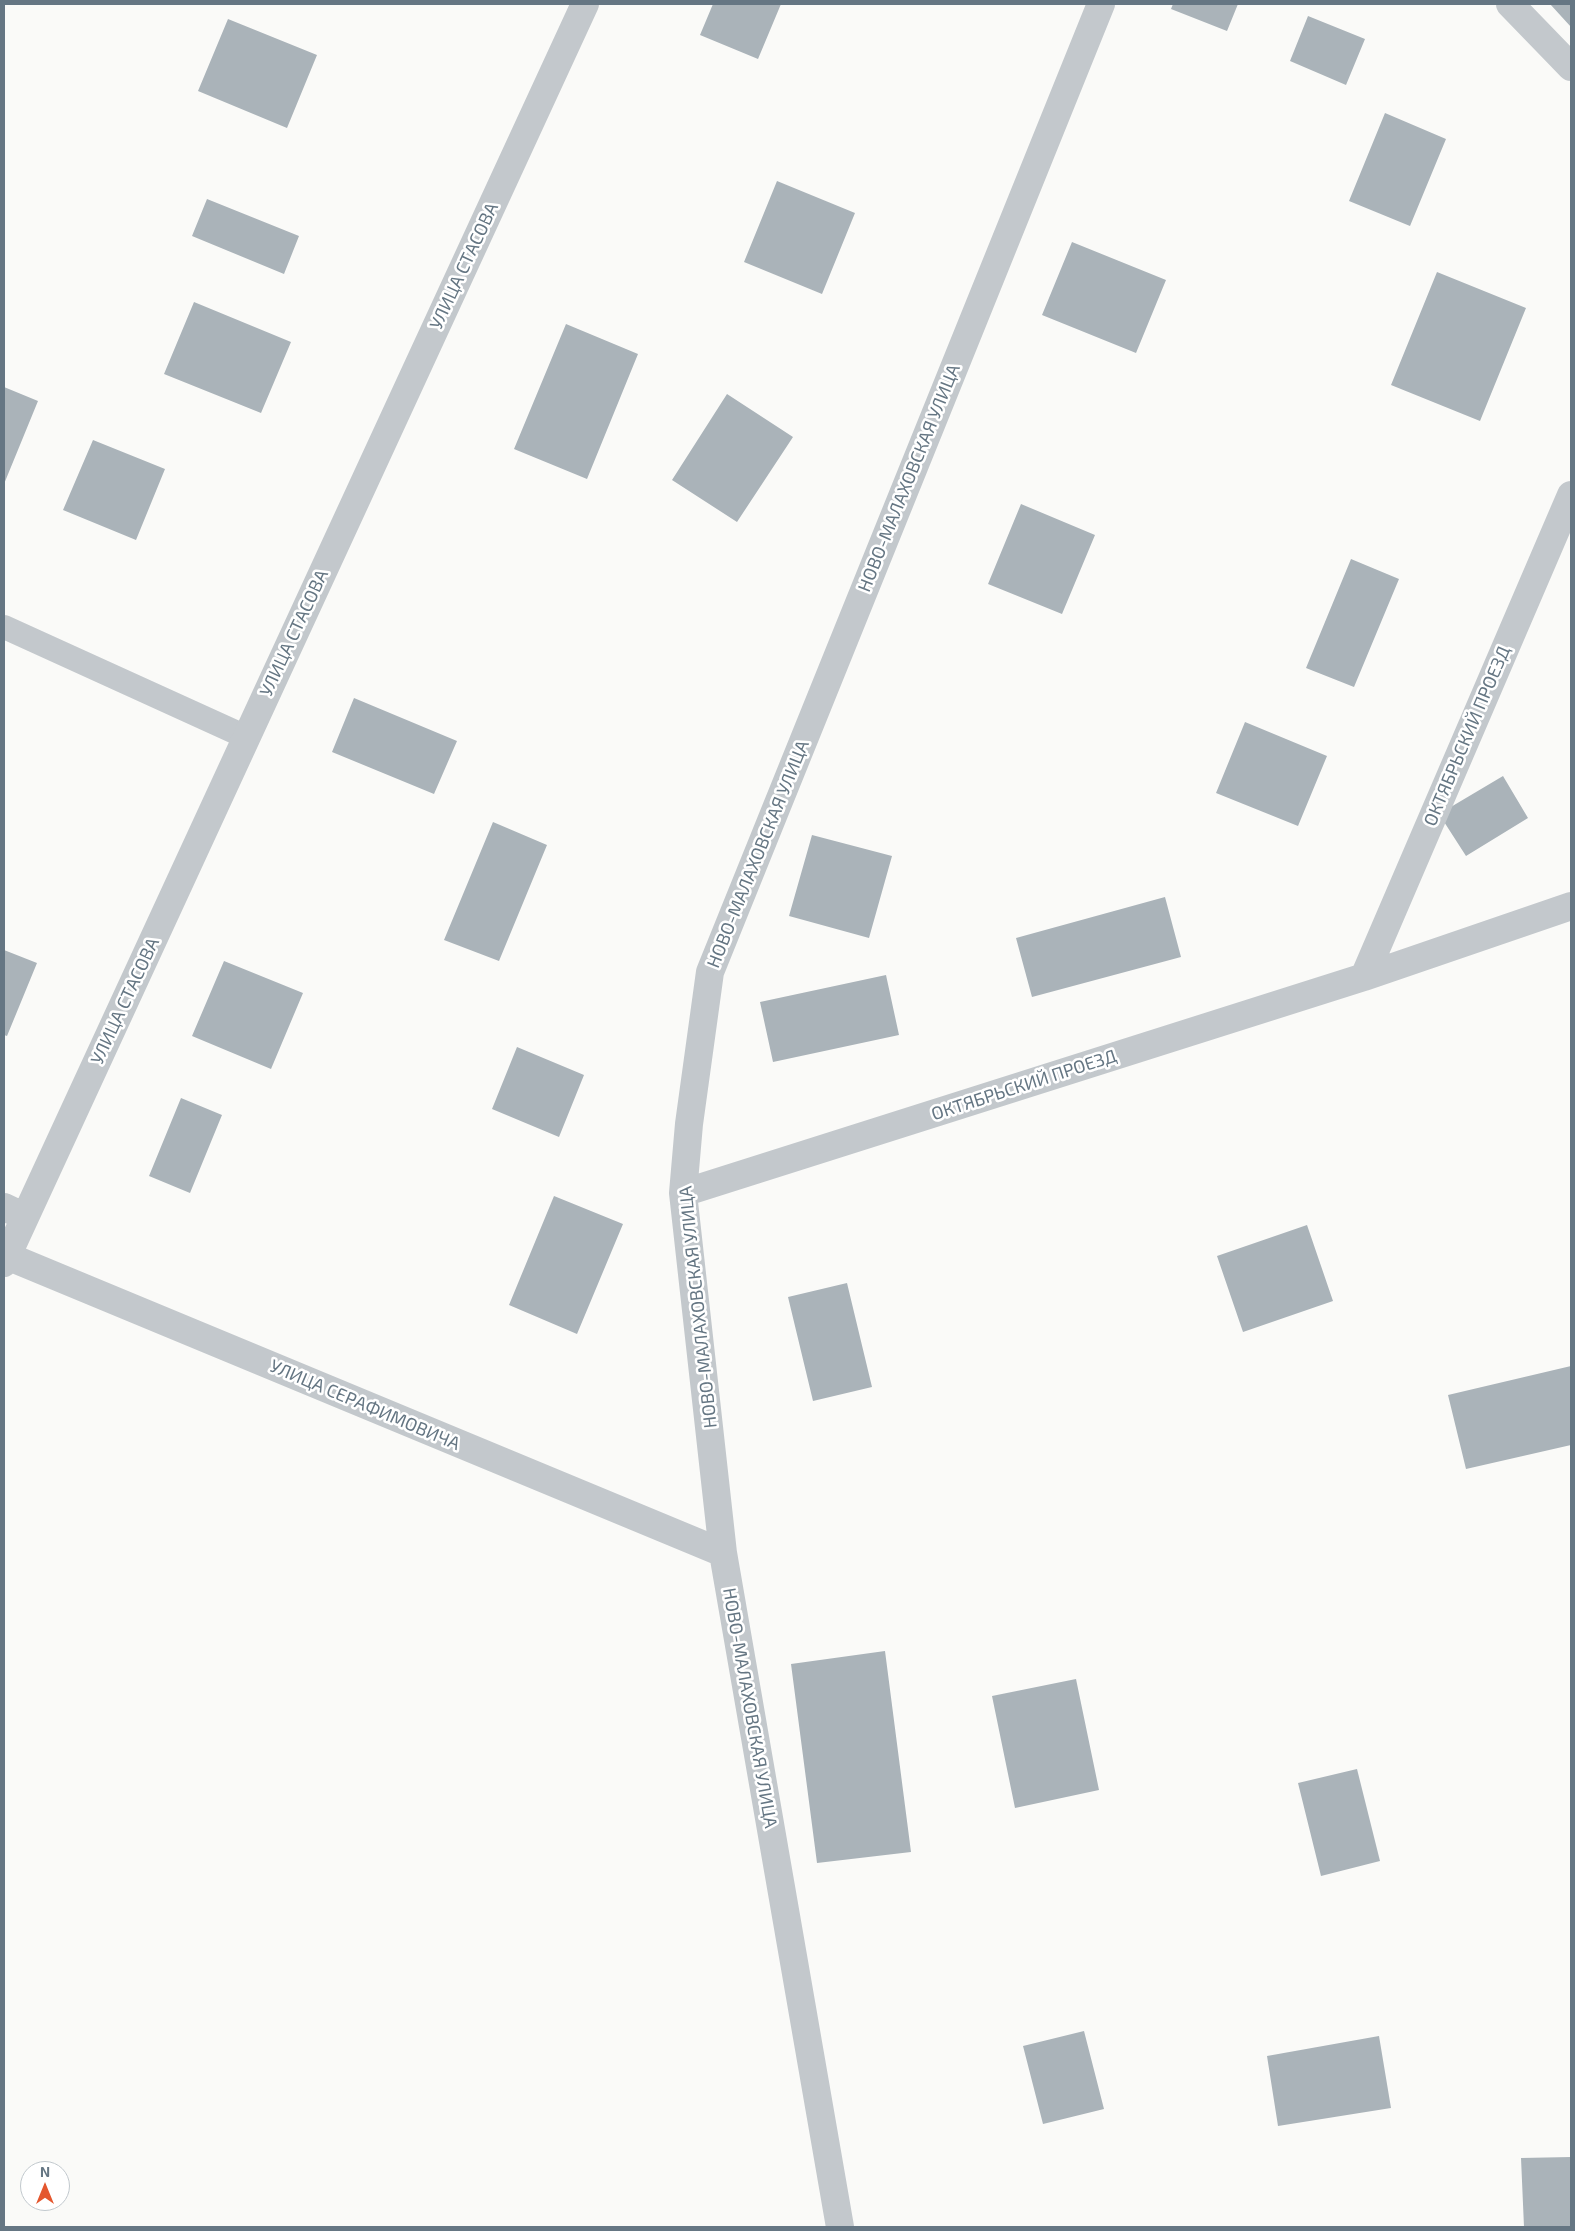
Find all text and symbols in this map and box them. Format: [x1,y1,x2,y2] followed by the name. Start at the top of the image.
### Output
[425,199,503,333] street label: УЛИЦА СТАСОВА
[853,361,965,595] street label: НОВО-МАЛАХОВСКАЯ УЛИЦА
[255,566,333,700] street label: УЛИЦА СТАСОВА
[1419,643,1515,829] street label: ОКТЯБРЬСКИЙ ПРОЕЗД
[702,737,814,971] street label: НОВО-МАЛАХОВСКАЯ УЛИЦА
[86,934,164,1068] street label: УЛИЦА СТАСОВА
[929,1045,1119,1125] street label: ОКТЯБРЬСКИЙ ПРОЕЗД
[675,1185,721,1429] street label: НОВО-МАЛАХОВСКАЯ УЛИЦА
[267,1355,463,1455] street label: УЛИЦА СЕРАФИМОВИЧА
[718,1586,782,1830] street label: НОВО-МАЛАХОВСКАЯ УЛИЦА
[20,2161,70,2211] north arrow
[40,2163,50,2180] text: N

